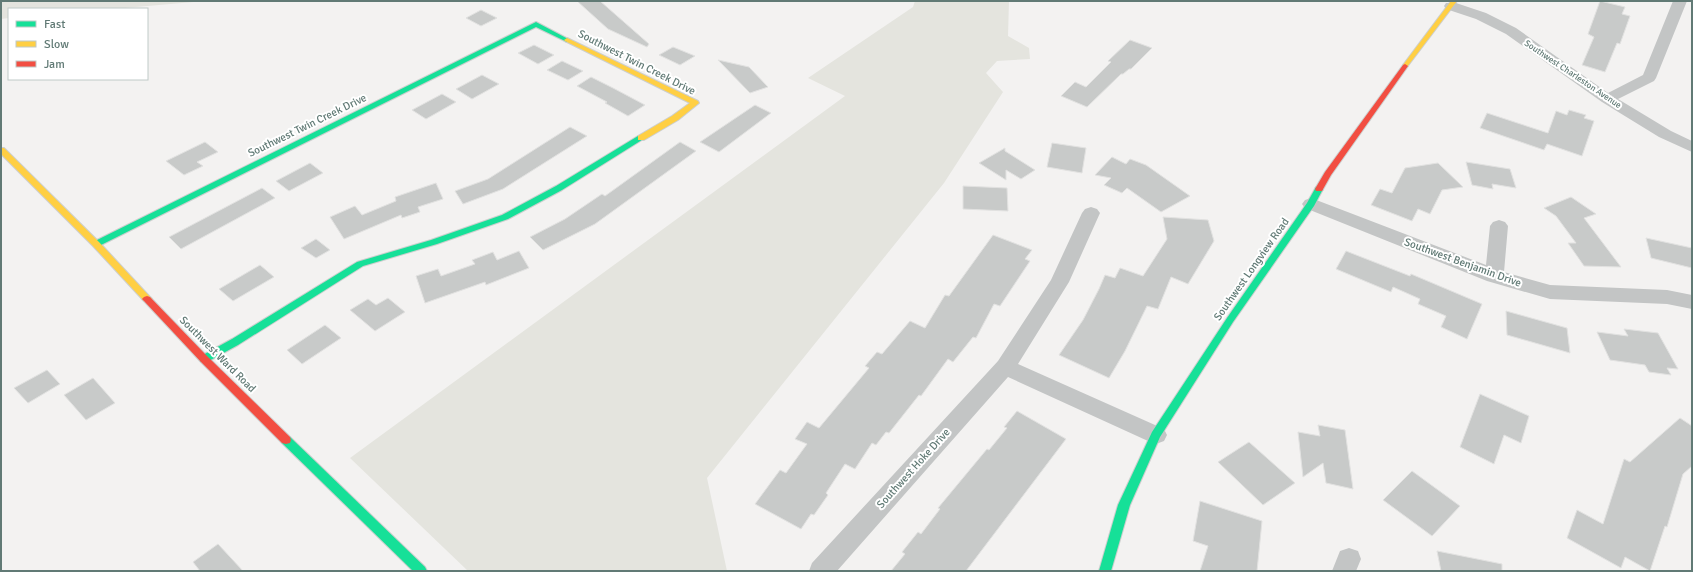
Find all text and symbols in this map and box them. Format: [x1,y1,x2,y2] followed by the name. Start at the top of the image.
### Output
[8,8,148,80] legend
[44,17,65,32] text: Fast
[576,27,698,98] street label: Southwest Twin Creek Drive
[44,37,69,52] text: Slow
[1522,38,1624,111] street label: Southwest Charleston Avenue
[44,57,65,72] text: Jam
[246,91,369,160] street label: Southwest Twin Creek Drive
[1211,215,1292,323] street label: Southwest Longview Road
[1403,235,1523,290] street label: Southwest Benjamin Drive
[177,314,258,395] street label: Southwest Ward Road
[874,426,953,511] street label: Southwest Hoke Drive

